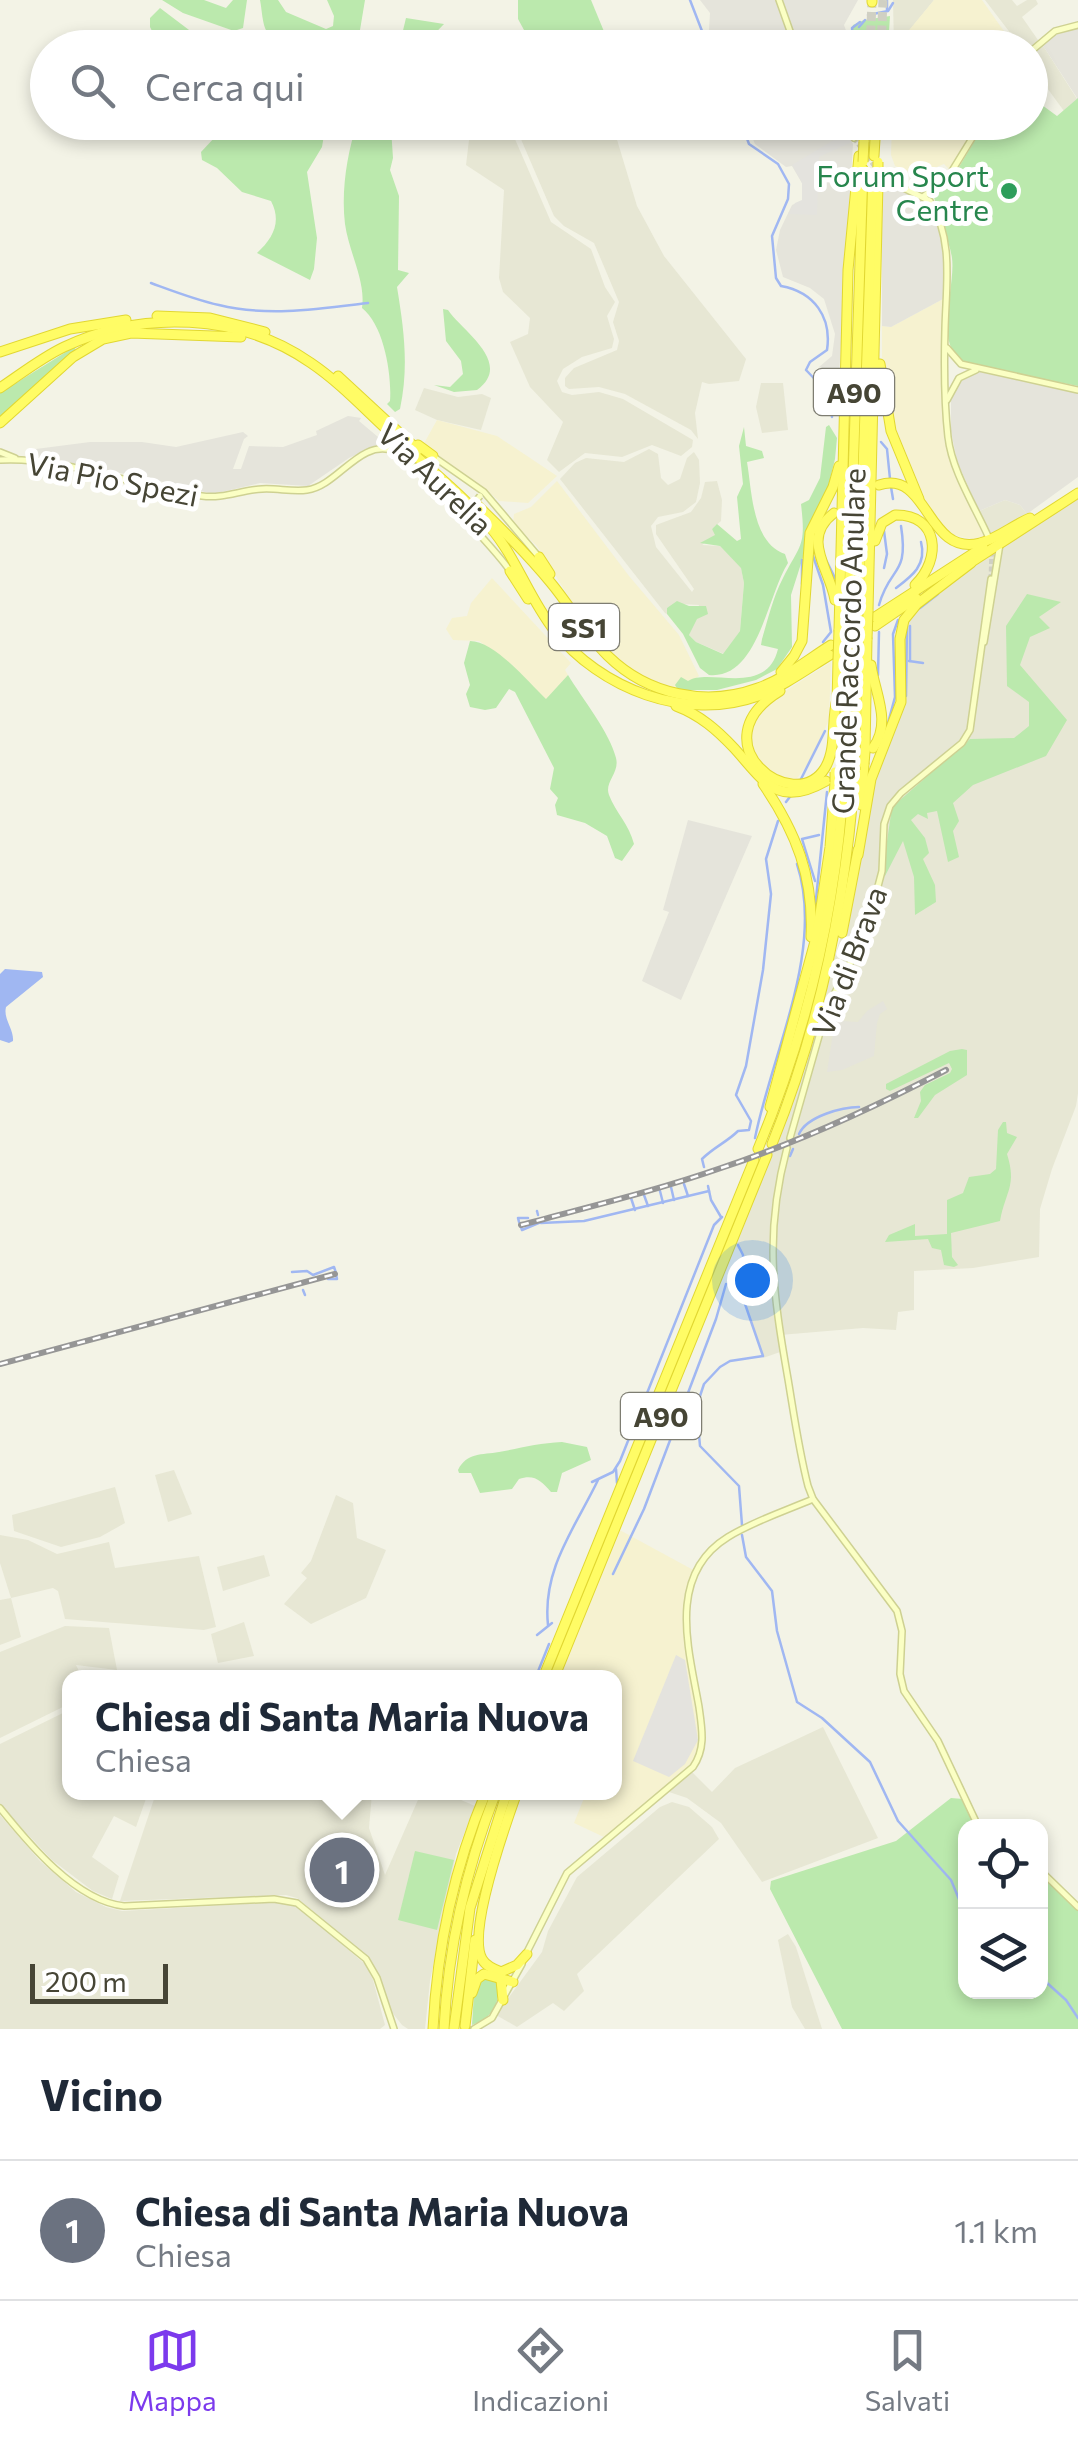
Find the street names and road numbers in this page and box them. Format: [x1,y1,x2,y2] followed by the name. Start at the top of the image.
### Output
[814,369,894,415] road number: A90
[371,414,501,542] street label: Via Aurelia
[24,443,202,513] street label: Via Pio Spezi
[822,467,872,815] street label: Grande Raccordo Anulare
[549,604,619,650] road number: SS1
[802,881,894,1041] street label: Via di Brava
[621,1393,701,1439] road number: A90

